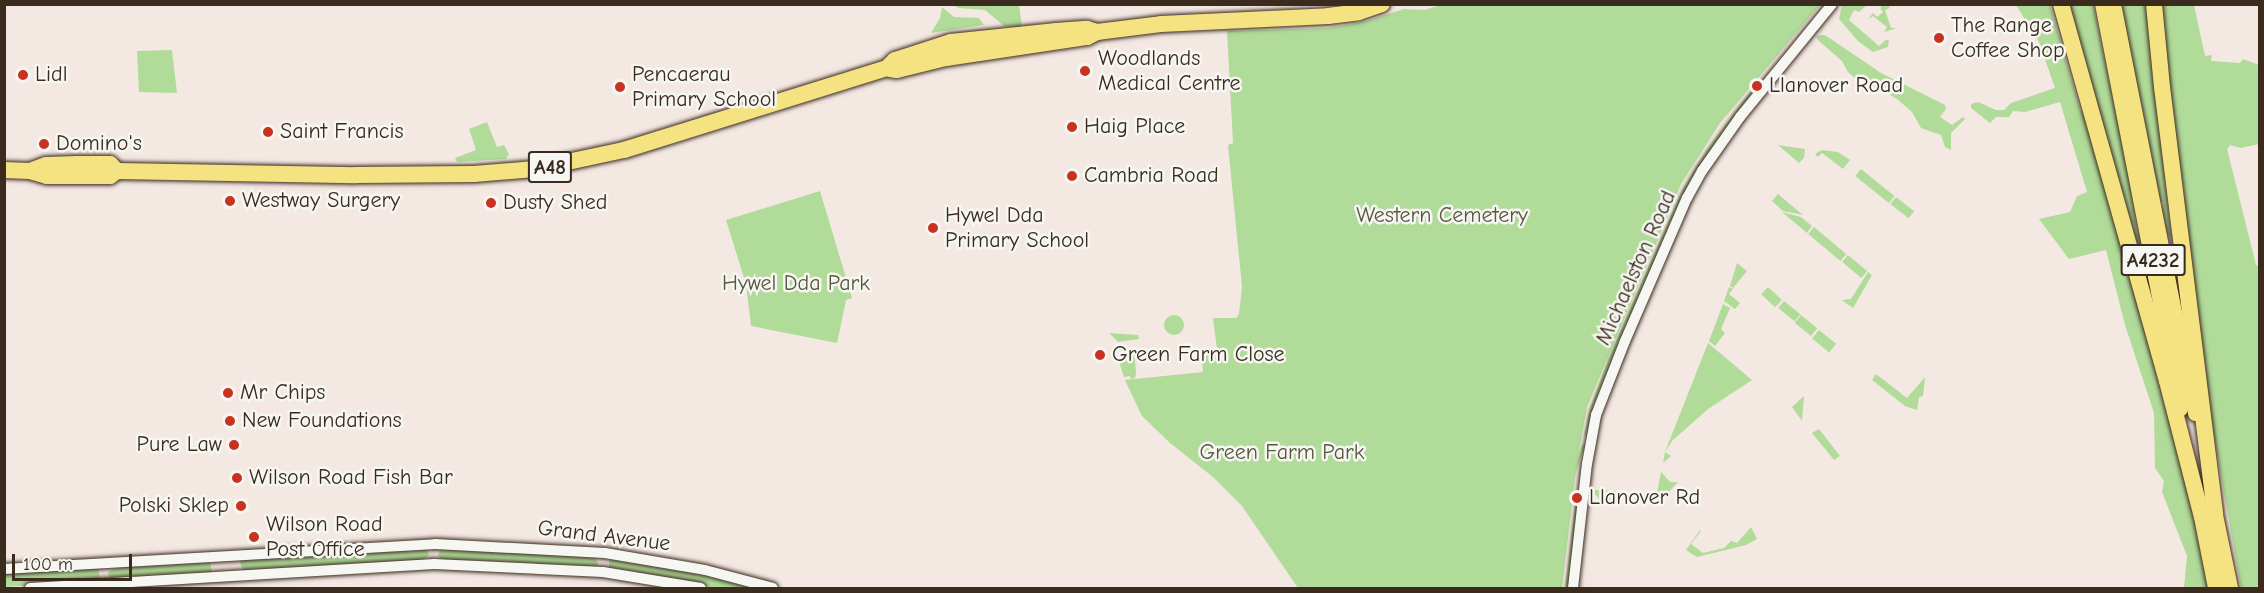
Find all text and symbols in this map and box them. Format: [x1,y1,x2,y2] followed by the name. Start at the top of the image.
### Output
[1951,12,2065,63] place label: The Range Coffee Shop
[1932,31,1946,45] marker: The Range Coffee Shop
[1098,45,1241,96] place label: Woodlands Medical Centre
[632,61,776,112] place label: Pencaerau Primary School
[35,62,67,88] place label: Lidl
[1076,62,1094,80] marker: Woodlands Medical Centre
[16,68,30,82] marker: Lidl
[1769,73,1903,99] place label: Llanover Road
[1750,79,1764,93] marker: Llanover Road
[613,80,627,94] marker: Pencaerau Primary School
[1084,114,1185,140] place label: Haig Place
[280,119,404,145] place label: Saint Francis
[1065,120,1079,134] marker: Haig Place
[261,125,275,139] marker: Saint Francis
[56,131,142,157] place label: Domino's
[37,137,51,151] marker: Domino's
[528,149,572,185] road number: A48
[1084,163,1219,189] place label: Cambria Road
[1065,169,1079,183] marker: Cambria Road
[1590,187,1682,349] street label: Michaelston Road
[242,188,400,214] place label: Westway Surgery
[503,190,607,216] place label: Dusty Shed
[223,194,237,208] marker: Westway Surgery
[484,196,498,210] marker: Dusty Shed
[945,202,1089,254] place label: Hywel Dda Primary School
[1356,203,1528,229] park label: Western Cemetery
[926,221,940,235] marker: Hywel Dda Primary School
[2120,242,2186,278] road number: A4232
[722,271,870,297] park label: Hywel Dda Park
[1112,342,1285,368] place label: Green Farm Close
[1093,348,1107,362] marker: Green Farm Close
[240,380,325,406] place label: Mr Chips
[221,386,235,400] marker: Mr Chips
[242,408,402,434] place label: New Foundations
[223,414,237,428] marker: New Foundations
[137,432,222,458] place label: Pure Law
[227,438,241,452] marker: Pure Law
[1200,440,1364,466] park label: Green Farm Park
[249,465,453,491] place label: Wilson Road Fish Bar
[230,471,244,485] marker: Wilson Road Fish Bar
[1589,485,1700,511] place label: Llanover Rd
[1570,491,1584,505] marker: Llanover Rd
[119,493,229,519] place label: Polski Sklep
[234,499,248,513] marker: Polski Sklep
[266,511,383,562] place label: Wilson Road Post Office
[536,515,672,557] street label: Grand Avenue
[247,530,261,544] marker: Wilson Road Post Office
[15,542,135,580] scale bar
[23,554,73,575] text: 100 m

